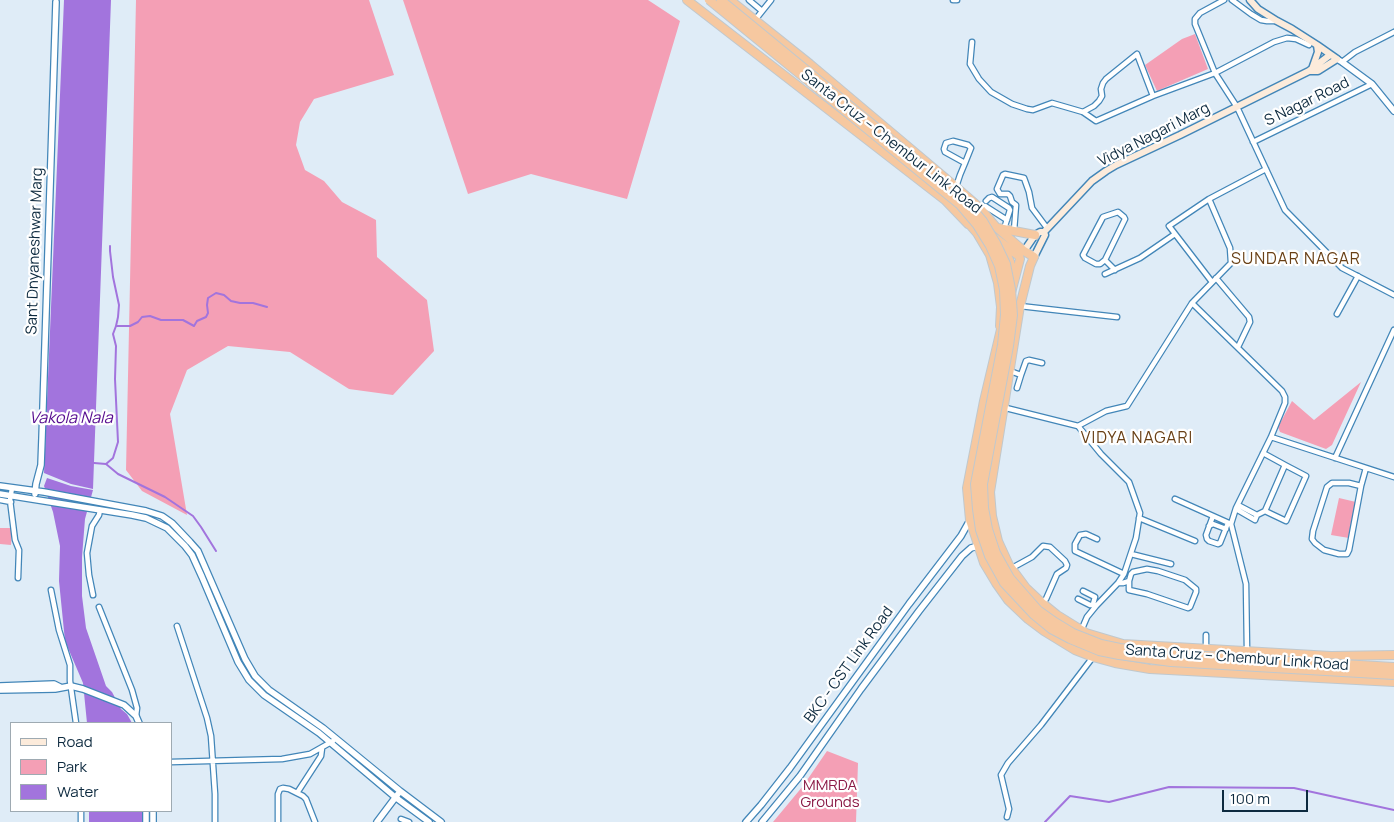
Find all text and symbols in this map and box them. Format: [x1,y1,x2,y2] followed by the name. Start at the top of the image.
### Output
[797,66,985,218] street label: Santa Cruz – Chembur Link Road
[1262,74,1352,130] street label: S Nagar Road
[1095,99,1213,171] street label: Vidya Nagari Marg
[23,167,47,335] street label: Sant Dnyaneshwar Marg
[1230,250,1362,270] district label: SUNDAR NAGAR
[29,409,113,429] water label: Vakola Nala
[1079,429,1195,449] district label: VIDYA NAGARI
[801,603,897,727] street label: BKC - CST Link Road
[1125,641,1349,675] street label: Santa Cruz – Chembur Link Road
[10,722,172,812] legend
[57,731,93,752] text: Road
[57,756,87,777] text: Park
[800,777,860,812] park label: MMRDA Grounds
[1224,780,1310,812] scale bar
[57,781,99,802] text: Water
[1230,788,1270,809] text: 100 m

